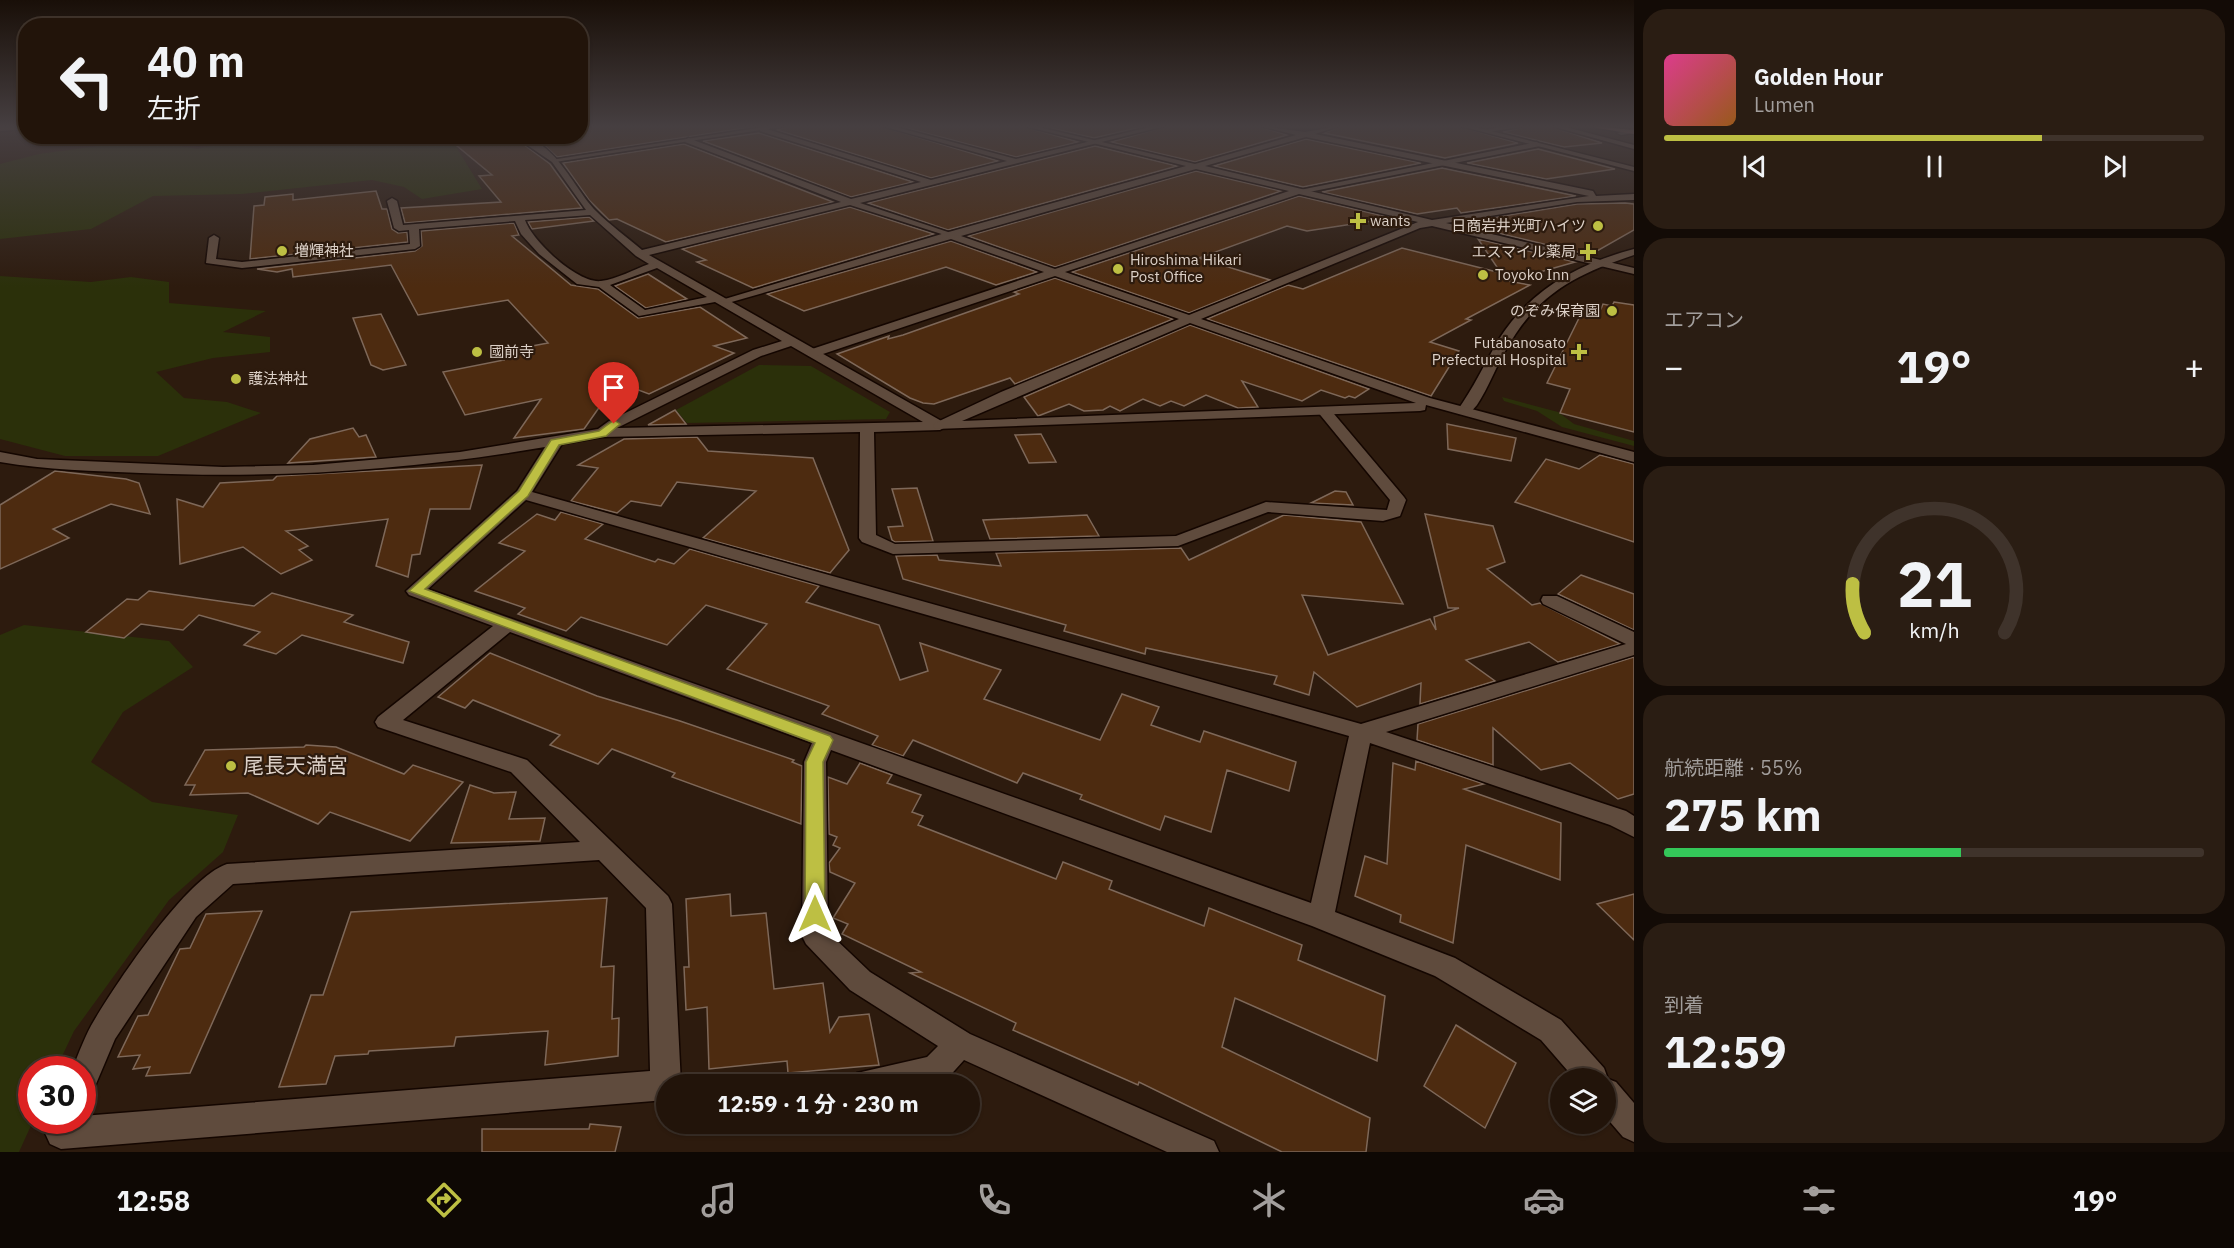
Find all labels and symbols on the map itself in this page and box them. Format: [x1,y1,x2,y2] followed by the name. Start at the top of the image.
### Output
[1370,211,1411,230] place label: wants
[1351,214,1365,228] marker: wants
[1451,216,1586,235] place label: 日商岩井光町ハイツ
[1591,219,1605,233] marker: 日商岩井光町ハイツ
[294,241,354,260] place label: 増輝神社
[1471,242,1576,261] place label: エスマイル薬局
[275,244,289,258] marker: 増輝神社
[1581,245,1595,259] marker: エスマイル薬局
[1130,250,1242,286] place label: Hiroshima Hikari Post Office
[1111,262,1125,276] marker: Hiroshima Hikari Post Office
[1495,265,1569,284] place label: Toyoko Inn
[1476,268,1490,282] marker: Toyoko Inn
[1510,301,1600,320] place label: のぞみ保育園
[1605,304,1619,318] marker: のぞみ保育園
[1432,333,1566,369] place label: Futabanosato Prefectural Hospital
[489,342,534,361] place label: 國前寺
[1570,343,1588,361] marker: Futabanosato Prefectural Hospital
[470,345,484,359] marker: 國前寺
[588,362,639,424] pin
[248,369,308,388] place label: 護法神社
[229,372,243,386] marker: 護法神社
[243,751,348,779] place label: 尾長天満宮
[224,759,238,773] marker: 尾長天満宮
[783,882,847,946] position arrow
[18,1056,96,1134] speed limit sign: 30

